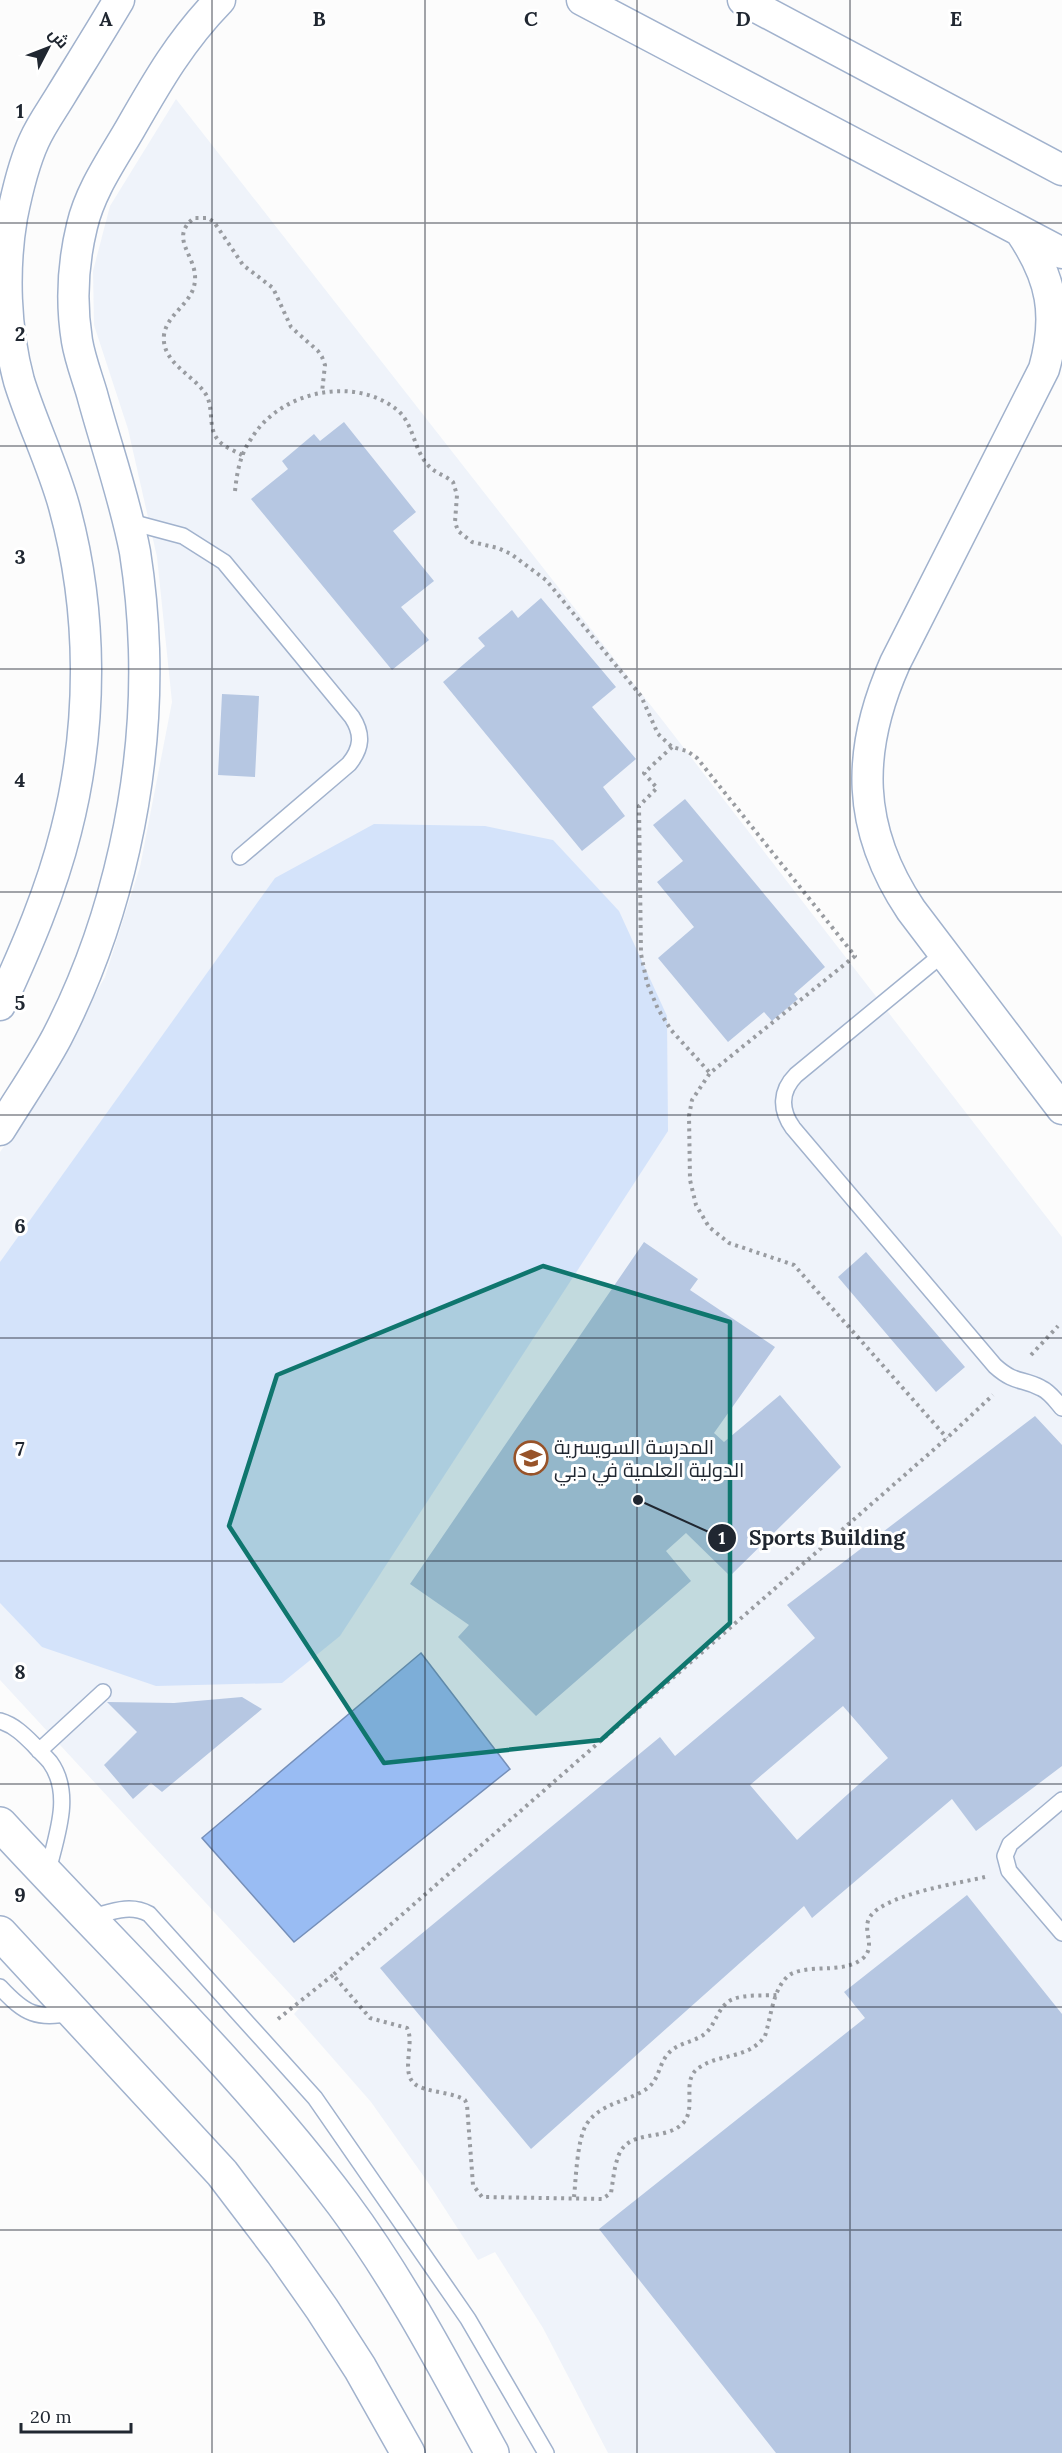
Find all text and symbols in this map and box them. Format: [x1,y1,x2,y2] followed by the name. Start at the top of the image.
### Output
[99,6,113,31] text: A
[312,6,326,31] text: B
[524,6,538,31] text: C
[735,6,751,31] text: D
[950,6,962,31] text: E
[18,18,78,78] north arrow
[45,24,73,52] text: ش
[16,98,24,123] text: 1
[15,321,25,346] text: 2
[14,544,26,569] text: 3
[15,767,26,792] text: 4
[15,990,26,1015] text: 5
[14,1213,26,1238] text: 6
[554,1434,744,1486] place label: المدرسة السويسرية الدولية العلمية في دبي
[15,1436,25,1461] text: 7
[513,1440,549,1476] school or university icon: المدرسة السويسرية الدولية العلمية في دبي
[707,1518,917,1557] callout: Sports Building
[749,1524,906,1551] text: Sports Building
[718,1526,726,1549] text: 1
[14,1659,26,1684] text: 8
[14,1882,26,1907] text: 9
[21,2396,130,2434] scale bar
[30,2405,72,2428] text: 20 m

